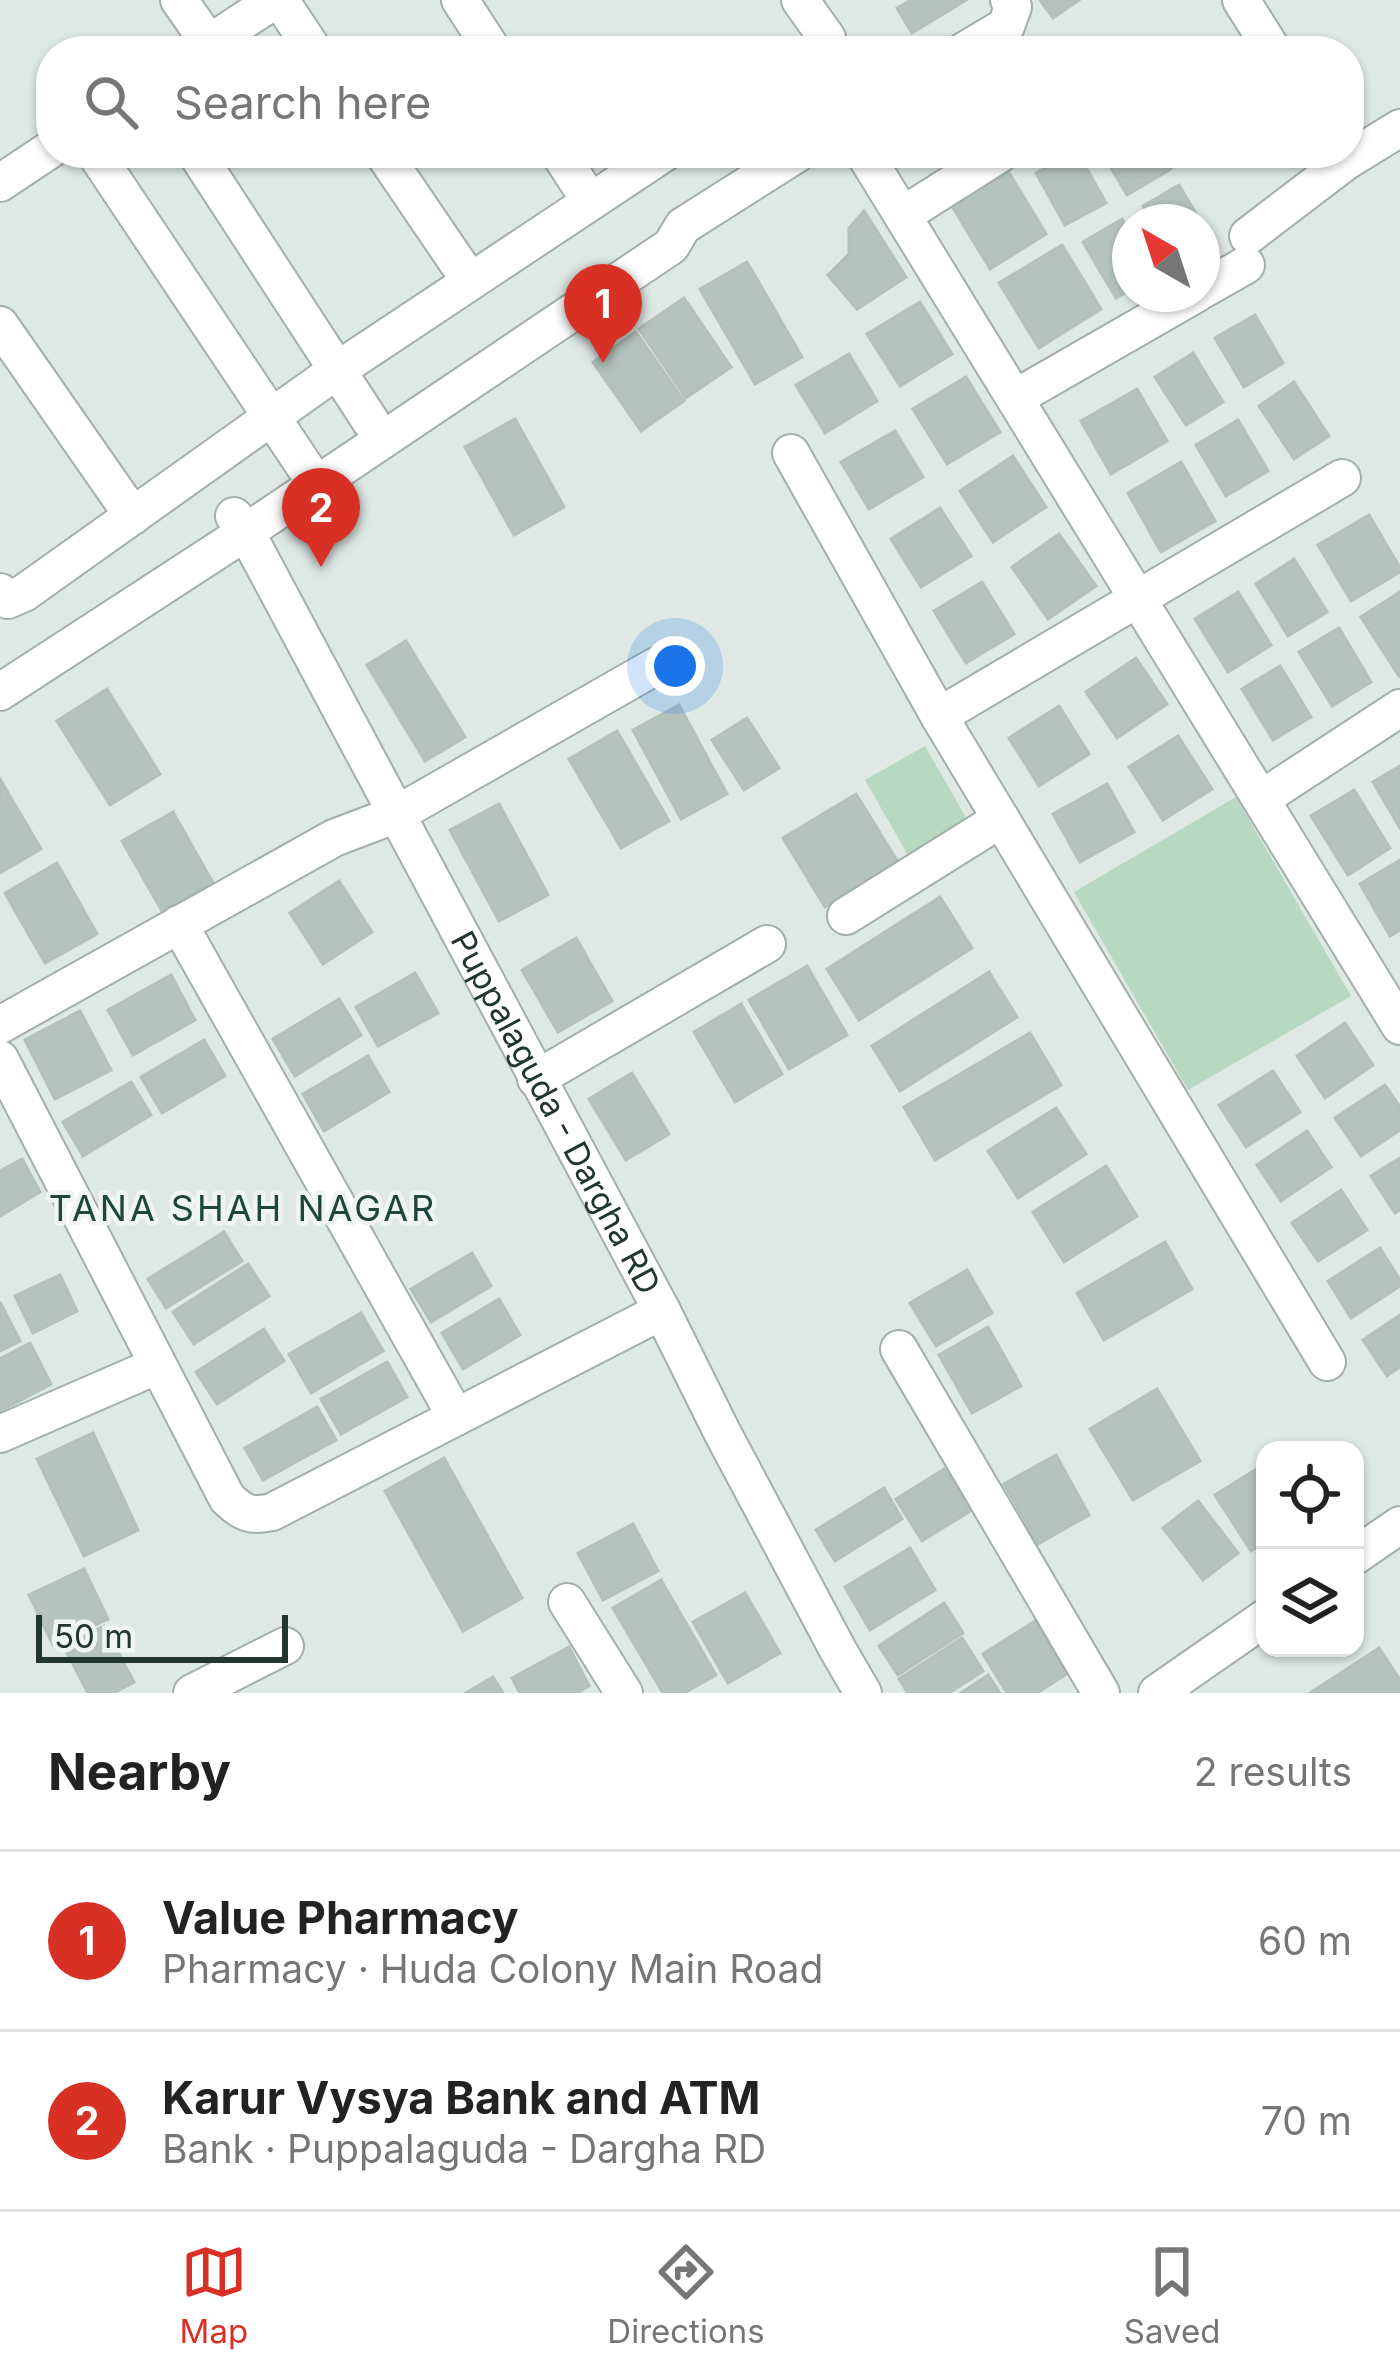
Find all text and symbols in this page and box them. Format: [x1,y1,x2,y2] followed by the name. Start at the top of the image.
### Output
[36,36,1364,168] search box
[78,69,144,135] icon: search
[174,75,431,130] text: Search here
[1112,204,1220,312] north arrow
[564,264,642,363] pin: 1
[282,468,360,567] pin: 2
[645,636,705,696] your location
[443,924,669,1301] street label: Puppalaguda - Dargha RD
[49,1186,437,1230] district label: TANA SHAH NAGAR
[1256,1441,1364,1657] map controls
[1256,1441,1364,1549] button: locate
[1256,1549,1364,1657] button: layers
[36,1609,288,1662] scale bar
[54,1616,133,1656] text: 50 m
[48,1741,231,1802] text: Nearby
[1194,1748,1352,1795] text: 2 results
[162,1890,519,1945] text: Value Pharmacy
[79,1917,95,1964] text: 1
[1258,1917,1352,1964] text: 60 m
[162,1945,823,1992] text: Pharmacy · Huda Colony Main Road
[162,2070,761,2125] text: Karur Vysya Bank and ATM
[75,2097,99,2144] text: 2
[1261,2097,1352,2144] text: 70 m
[162,2125,766,2172] text: Bank · Puppalaguda - Dargha RD
[180,2239,248,2351] tab: Map
[607,2239,765,2351] tab: Directions
[1124,2239,1220,2351] tab: Saved

